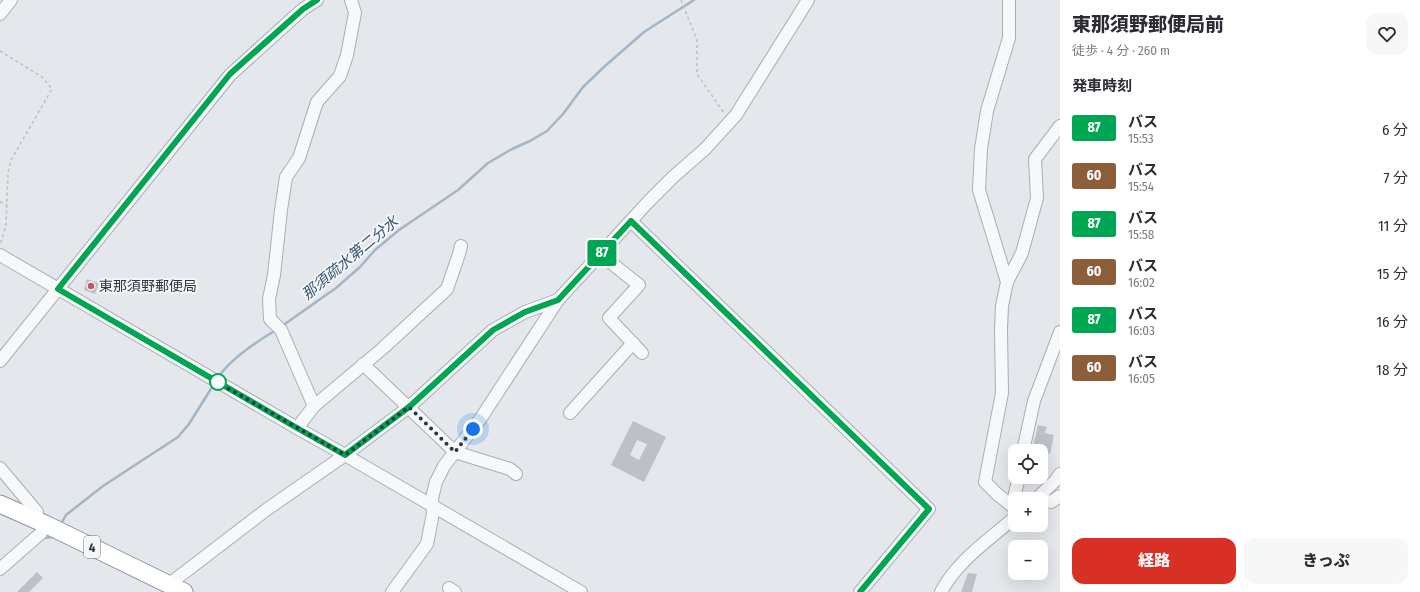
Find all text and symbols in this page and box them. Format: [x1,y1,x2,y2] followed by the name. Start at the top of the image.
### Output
[1072,13,1224,36] text: 東那須野郵便局前
[1366,13,1408,55] button: heart
[1072,43,1170,58] text: 徒歩 · 4 分 · 260 m
[1072,77,1132,95] text: 発車時刻
[1128,113,1158,131] text: バス
[1087,119,1101,136] text: 87
[1382,121,1408,139] text: 6 分
[1128,131,1154,146] text: 15:53
[1128,161,1158,179] text: バス
[1087,167,1101,184] text: 60
[1383,169,1408,187] text: 7 分
[1128,179,1154,194] text: 15:54
[1128,209,1158,227] text: バス
[298,211,403,303] water label: 那須疏水第二分水
[1087,215,1101,232] text: 87
[1378,217,1408,235] text: 11 分
[1128,227,1154,242] text: 15:58
[584,240,620,266] line badge: 87
[595,244,609,261] text: 87
[1128,257,1158,275] text: バス
[1087,263,1101,280] text: 60
[1377,265,1408,283] text: 15 分
[1128,275,1155,290] text: 16:02
[99,278,197,295] place label: 東那須野郵便局
[86,281,96,291] marker: 東那須野郵便局
[1128,305,1158,323] text: バス
[1087,311,1101,328] text: 87
[1376,313,1408,331] text: 16 分
[1128,323,1155,338] text: 16:03
[1128,353,1158,371] text: バス
[1087,359,1101,376] text: 60
[1376,361,1408,379] text: 18 分
[1128,371,1155,386] text: 16:05
[209,373,227,391] unlabelled marker
[463,419,483,439] your location
[1008,444,1048,580] map controls
[1008,444,1048,484] button: locate
[1008,492,1048,532] button: +
[84,536,100,558] road number: 4
[1072,538,1236,584] button: 経路
[1244,538,1408,584] button: きっぷ
[1008,540,1048,580] button: −

